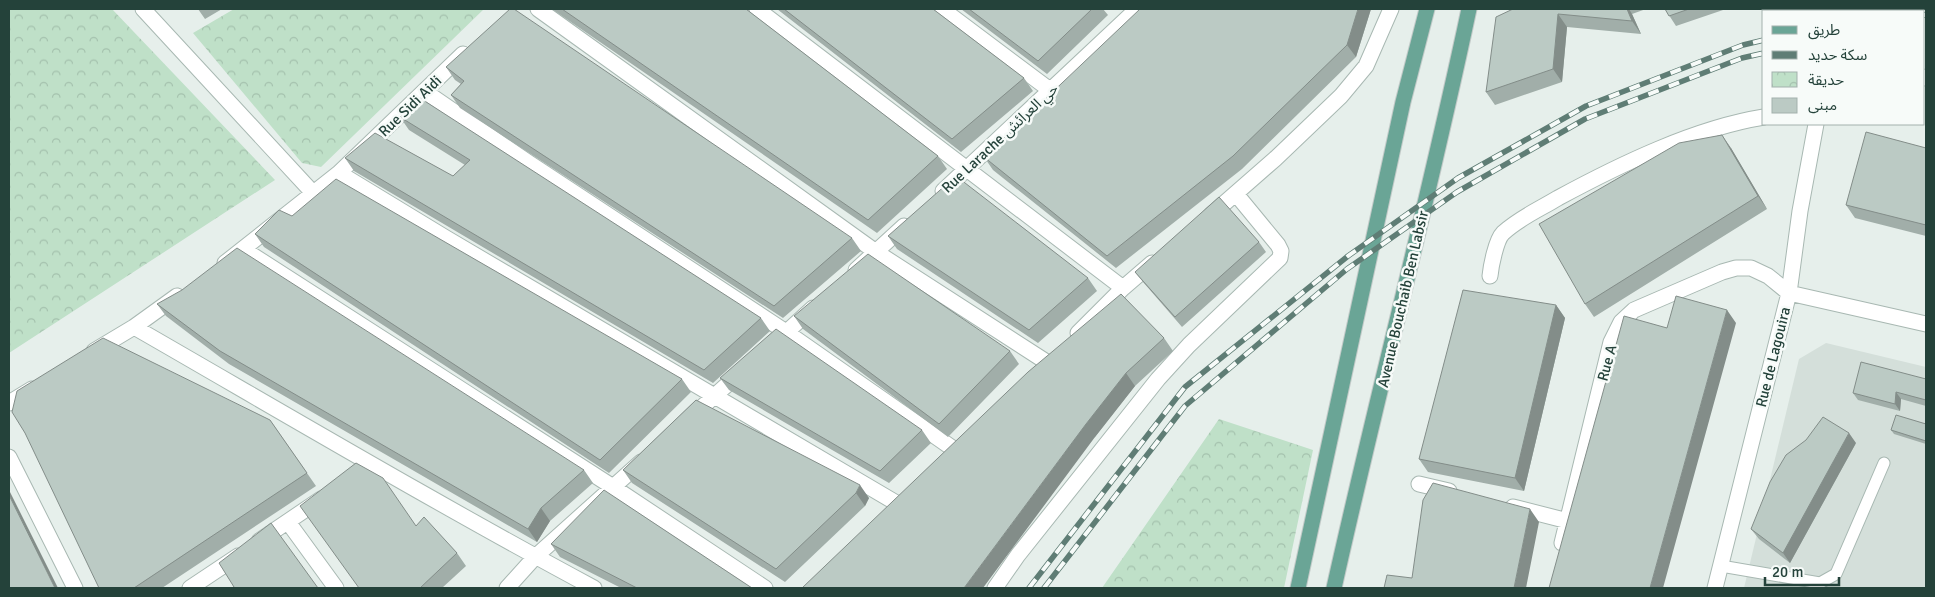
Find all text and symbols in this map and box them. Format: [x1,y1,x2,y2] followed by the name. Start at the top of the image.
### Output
[1762,10,1925,125] legend
[1808,21,1840,40] text: طريق
[1808,46,1867,64] text: سكة حديد
[1808,71,1844,89] text: حديقة
[375,72,445,140] street label: Rue Sidi Aidi
[938,79,1064,198] street label: Rue Larache حي العرائش
[1808,96,1837,114] text: مبنى
[1374,208,1432,389] street label: Avenue Bouchaib Ben Labsir
[1752,305,1794,409] street label: Rue de Lagouira
[1594,343,1620,383] street label: Rue A
[1765,554,1839,586] scale bar
[1772,563,1803,581] text: 20 m

